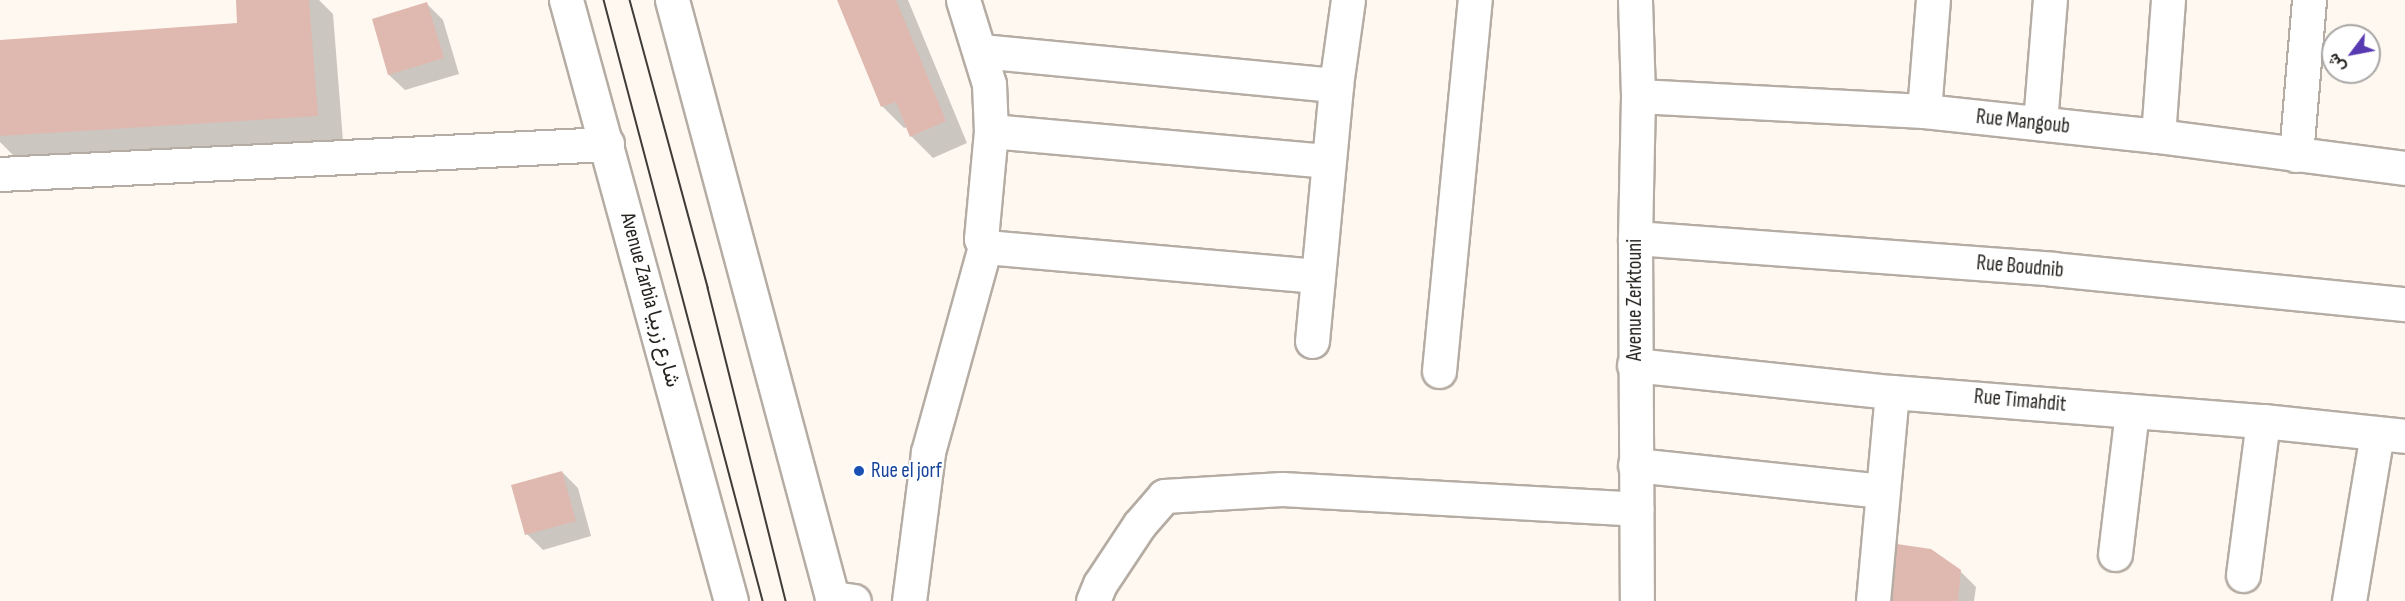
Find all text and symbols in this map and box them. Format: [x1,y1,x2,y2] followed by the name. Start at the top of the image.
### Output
[2321,24,2381,84] north arrow
[2324,50,2350,76] text: ش
[1975,105,2071,139] street label: Rue Mangoub
[615,210,685,390] street label: Avenue Zarbia شارع زربيا
[1622,239,1648,361] street label: Avenue Zerktouni
[1975,251,2065,283] street label: Rue Boudnib
[1973,384,2067,418] street label: Rue Timahdit
[871,458,942,484] place label: Rue el jorf
[852,464,866,478] marker: Rue el jorf

